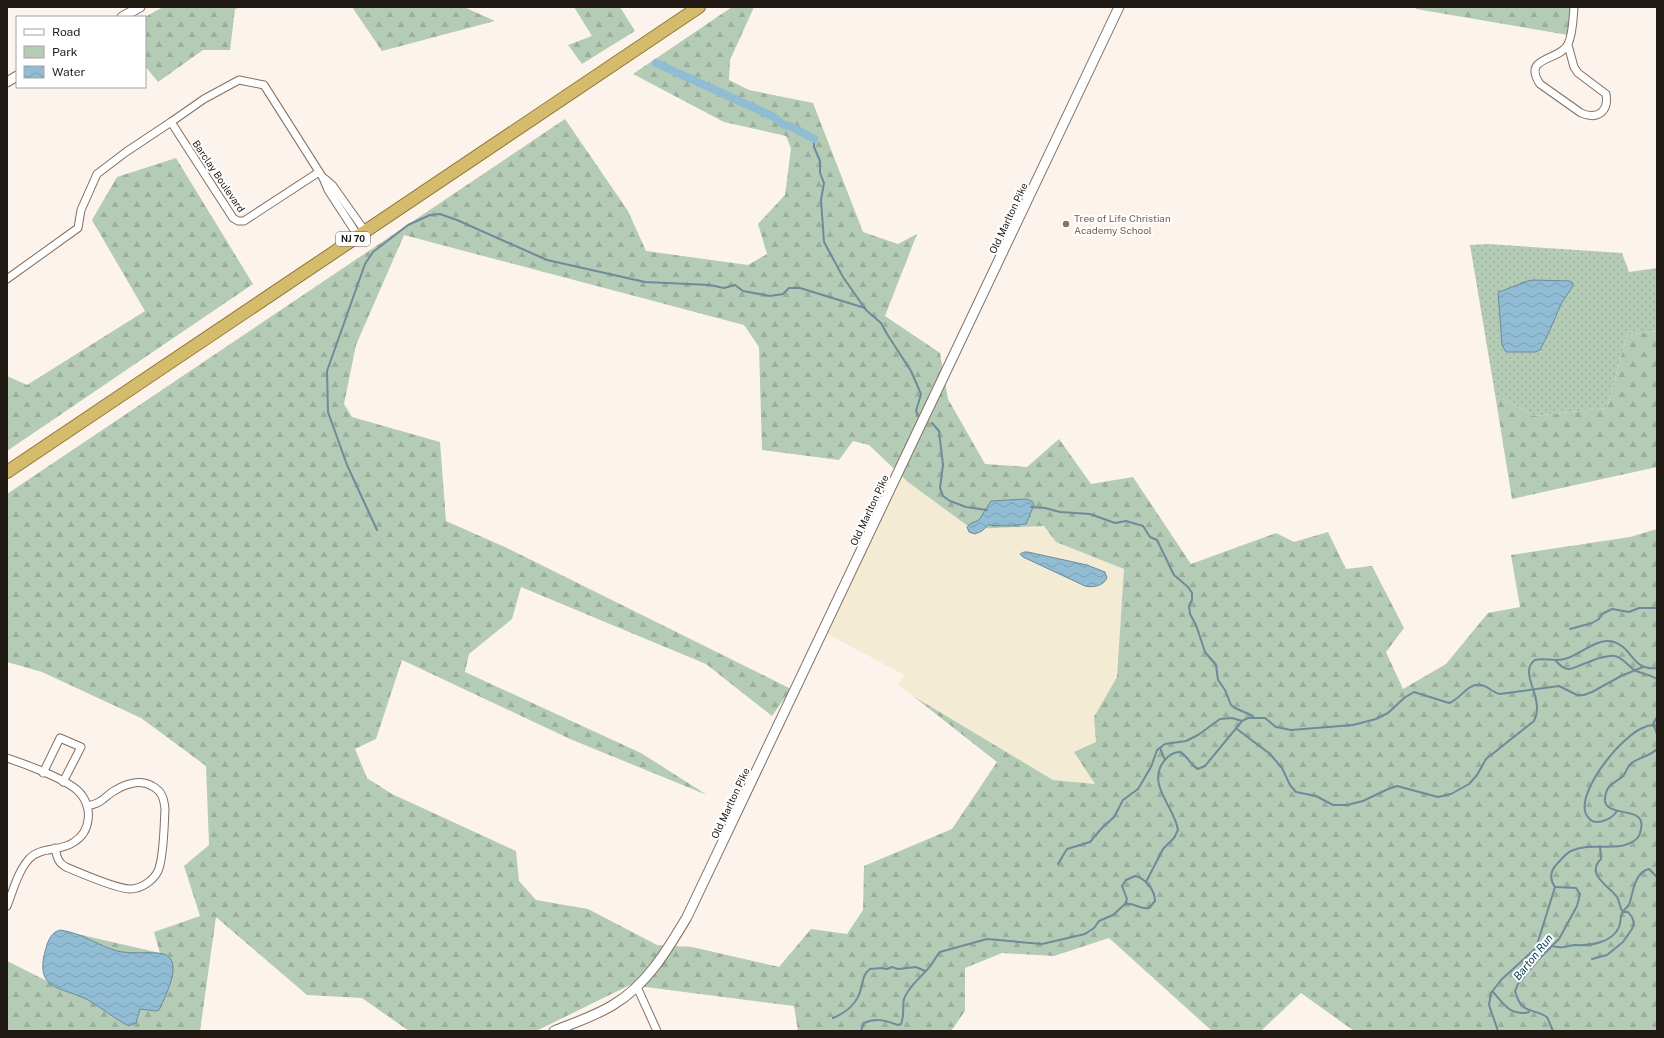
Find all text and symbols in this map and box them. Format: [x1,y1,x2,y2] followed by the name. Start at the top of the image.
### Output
[16,16,146,88] legend
[52,25,80,39] text: Road
[52,45,78,59] text: Park
[52,65,86,79] text: Water
[190,138,248,214] street label: Barclay Boulevard
[986,180,1030,255] street label: Old Marlton Pike
[1074,212,1171,236] place label: Tree of Life Christian Academy School
[1061,219,1071,229] marker: Tree of Life Christian Academy School
[336,232,370,246] road number: NJ 70
[847,472,891,547] street label: Old Marlton Pike
[708,765,752,840] street label: Old Marlton Pike
[1511,932,1555,982] water label: Barton Run

